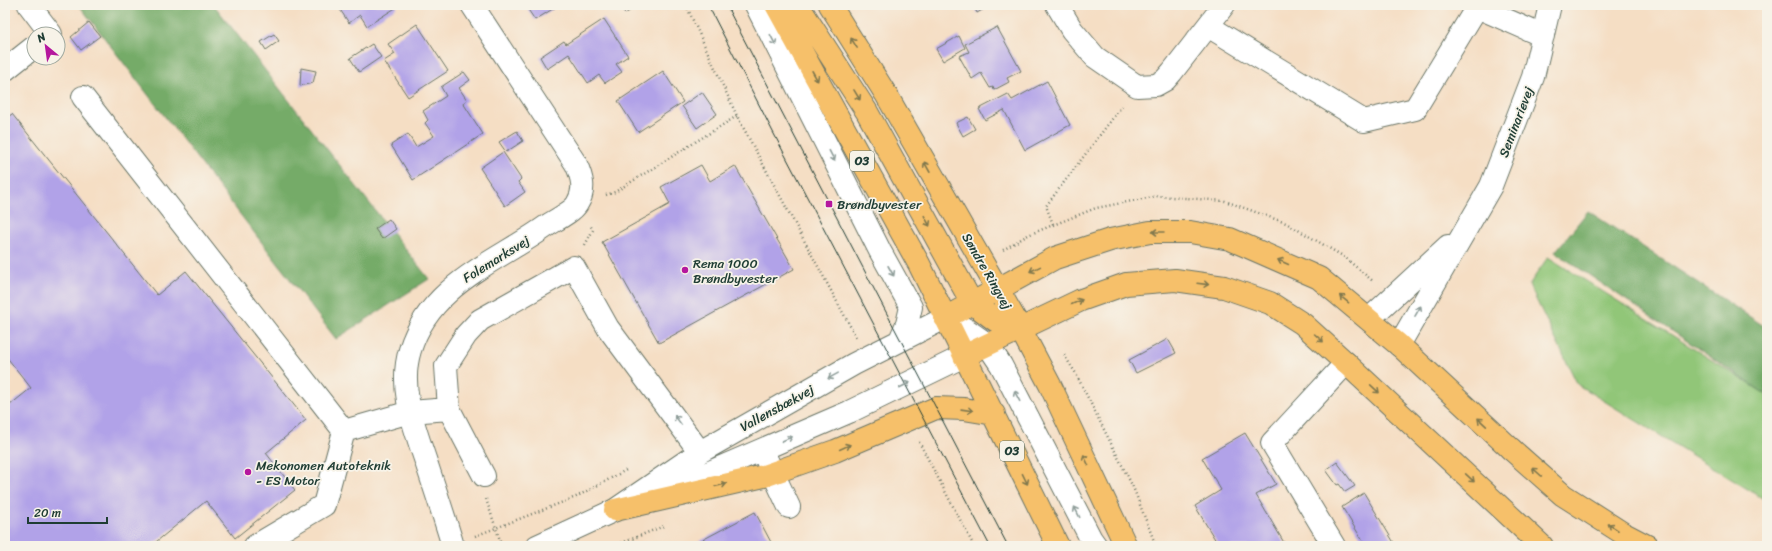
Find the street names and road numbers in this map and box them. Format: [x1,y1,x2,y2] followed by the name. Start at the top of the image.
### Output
[1492,83,1540,161] street label: Seminarievej
[850,151,874,171] road number: O3
[956,228,1019,314] street label: Søndre Ringvej
[458,229,535,289] street label: Folemarksvej
[736,378,819,438] street label: Vallensbækvej
[1000,441,1024,461] road number: O3

